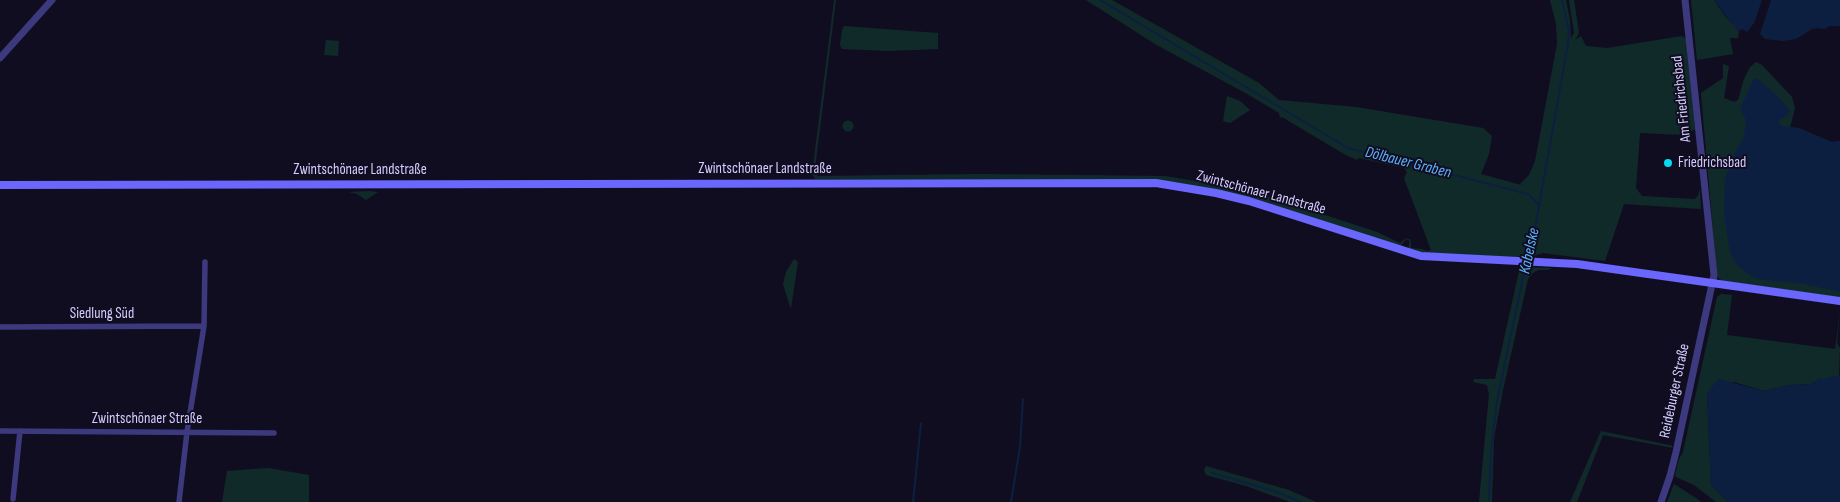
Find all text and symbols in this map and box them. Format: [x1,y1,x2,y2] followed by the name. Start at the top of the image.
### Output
[1669,55,1695,143] street label: Am Friedrichsbad
[1363,143,1453,183] water label: Dölbauer Graben
[1678,154,1746,172] place label: Friedrichsbad
[1662,157,1674,169] marker: Friedrichsbad
[698,160,832,178] street label: Zwintschönaer Landstraße
[293,161,427,179] street label: Zwintschönaer Landstraße
[1194,167,1328,219] street label: Zwintschönaer Landstraße
[1516,226,1544,276] water label: Kabelske
[70,305,134,323] street label: Siedlung Süd
[1656,342,1694,440] street label: Reideburger Straße
[92,410,202,428] street label: Zwintschönaer Straße

